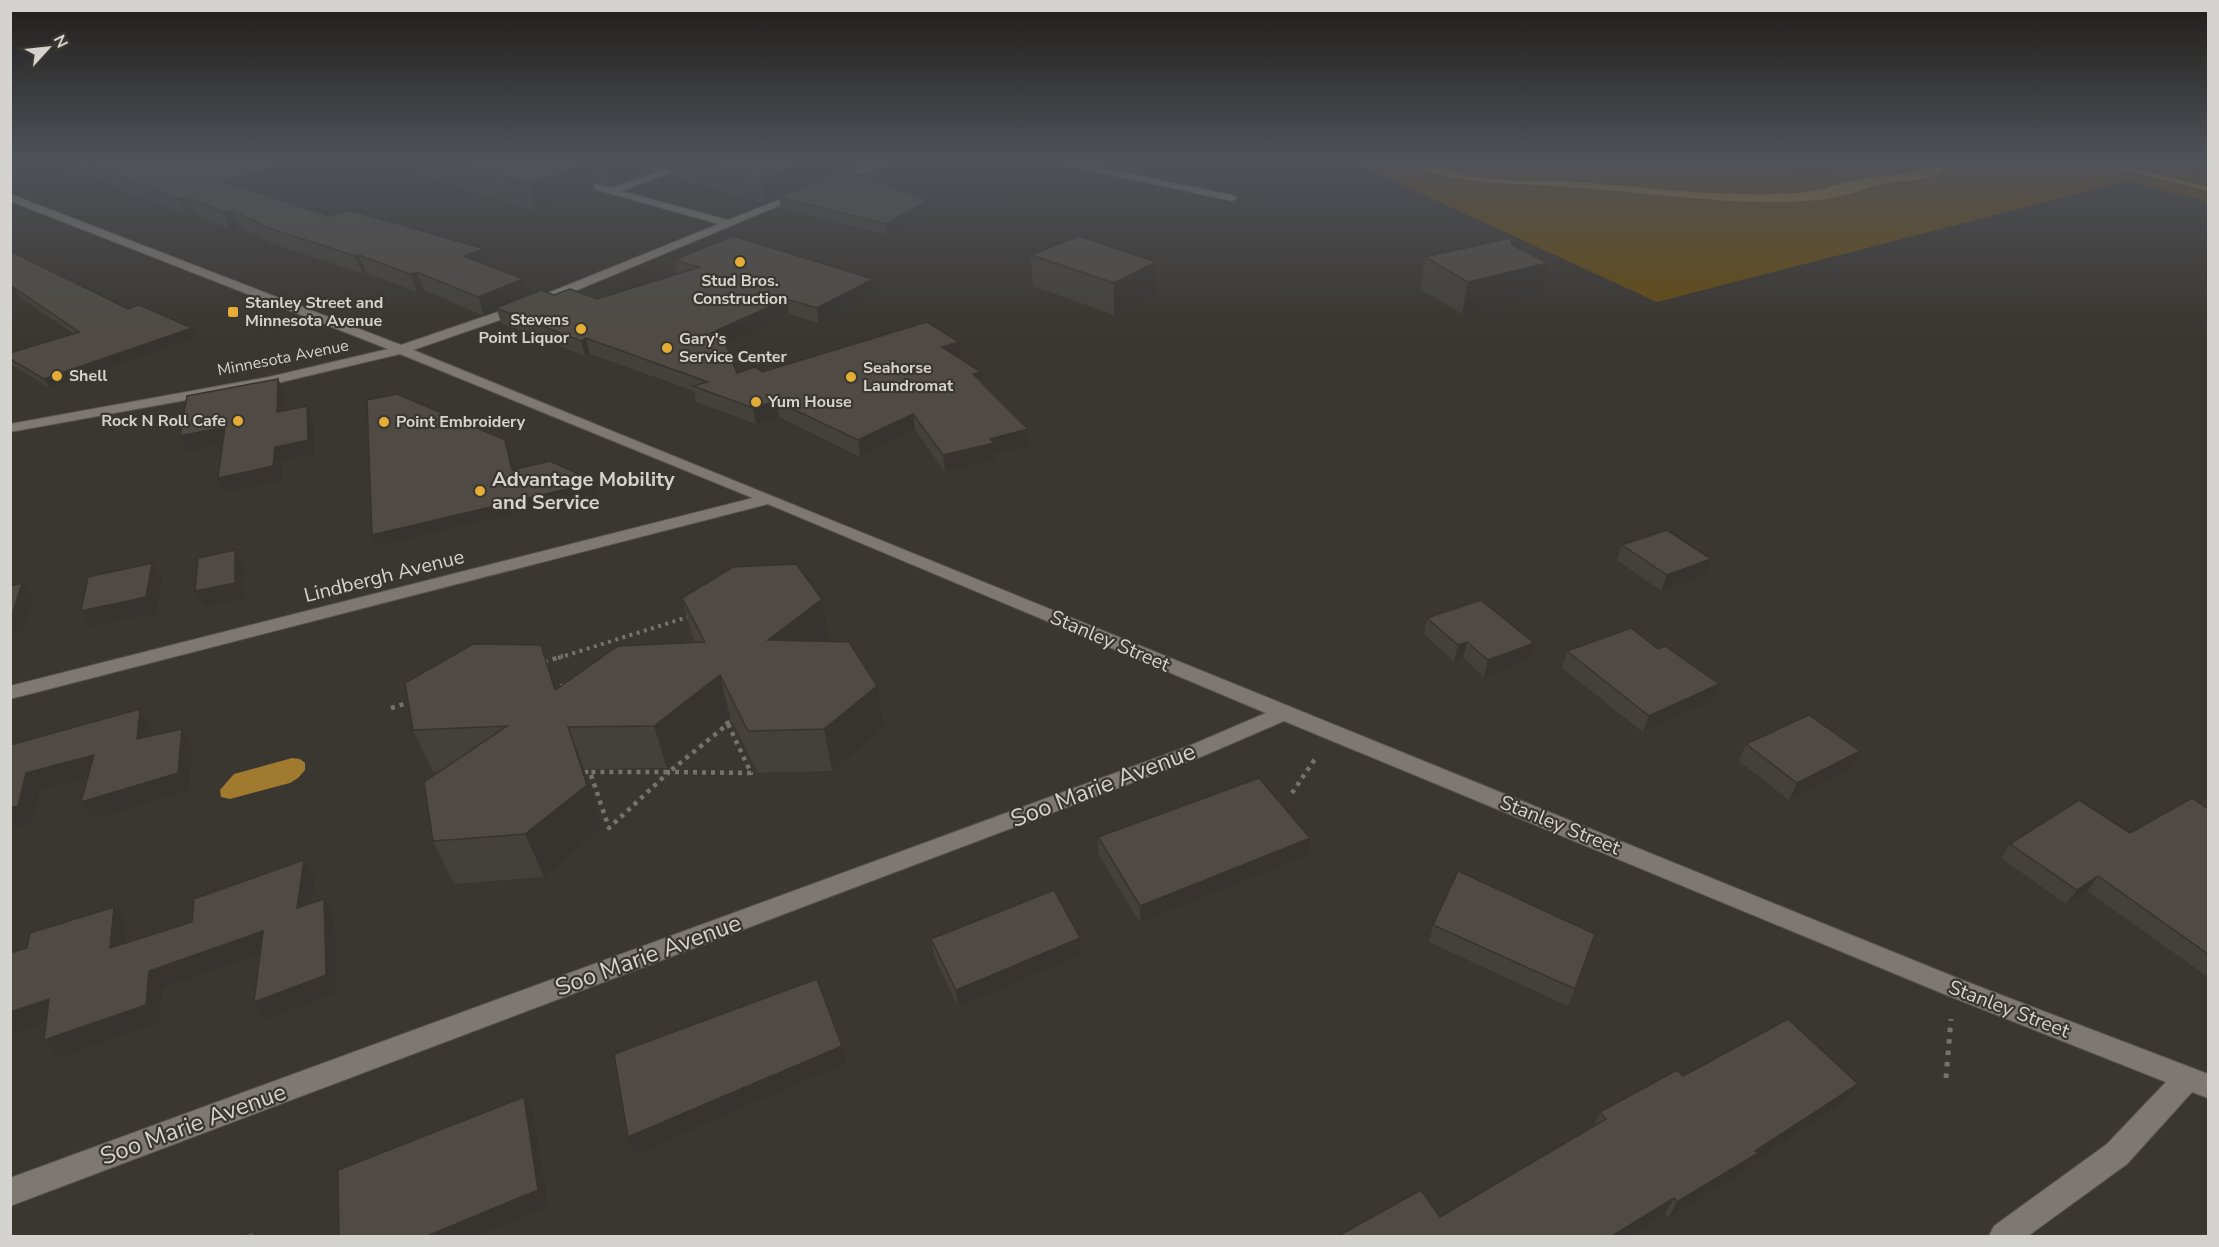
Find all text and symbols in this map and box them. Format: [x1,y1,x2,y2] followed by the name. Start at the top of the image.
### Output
[18,18,78,78] north arrow
[48,31,73,52] text: N
[733,255,747,269] marker: Stud Bros. Construction
[693,270,787,310] place label: Stud Bros. Construction
[245,292,383,332] place label: Stanley Street and Minnesota Avenue
[226,305,240,319] marker: Stanley Street and Minnesota Avenue
[478,309,570,349] place label: Stevens Point Liquor
[574,322,588,336] marker: Stevens Point Liquor
[679,328,787,368] place label: Gary's Service Center
[216,334,350,382] street label: Minnesota Avenue
[660,341,674,355] marker: Gary's Service Center
[863,357,954,397] place label: Seahorse Laundromat
[69,365,107,387] place label: Shell
[50,369,64,383] marker: Shell
[844,370,858,384] marker: Seahorse Laundromat
[767,391,852,413] place label: Yum House
[749,395,763,409] marker: Yum House
[101,410,226,432] place label: Rock N Roll Cafe
[396,411,526,433] place label: Point Embroidery
[231,414,245,428] marker: Rock N Roll Cafe
[377,415,391,429] marker: Point Embroidery
[492,466,675,516] place label: Advantage Mobility and Service
[473,484,487,498] marker: Advantage Mobility and Service
[301,543,467,609] street label: Lindbergh Avenue
[1046,604,1175,679] street label: Stanley Street
[1006,735,1200,835] street label: Soo Marie Avenue
[1496,789,1625,862] street label: Stanley Street
[551,907,745,1003] street label: Soo Marie Avenue
[1945,974,2074,1045] street label: Stanley Street
[96,1076,290,1172] street label: Soo Marie Avenue

